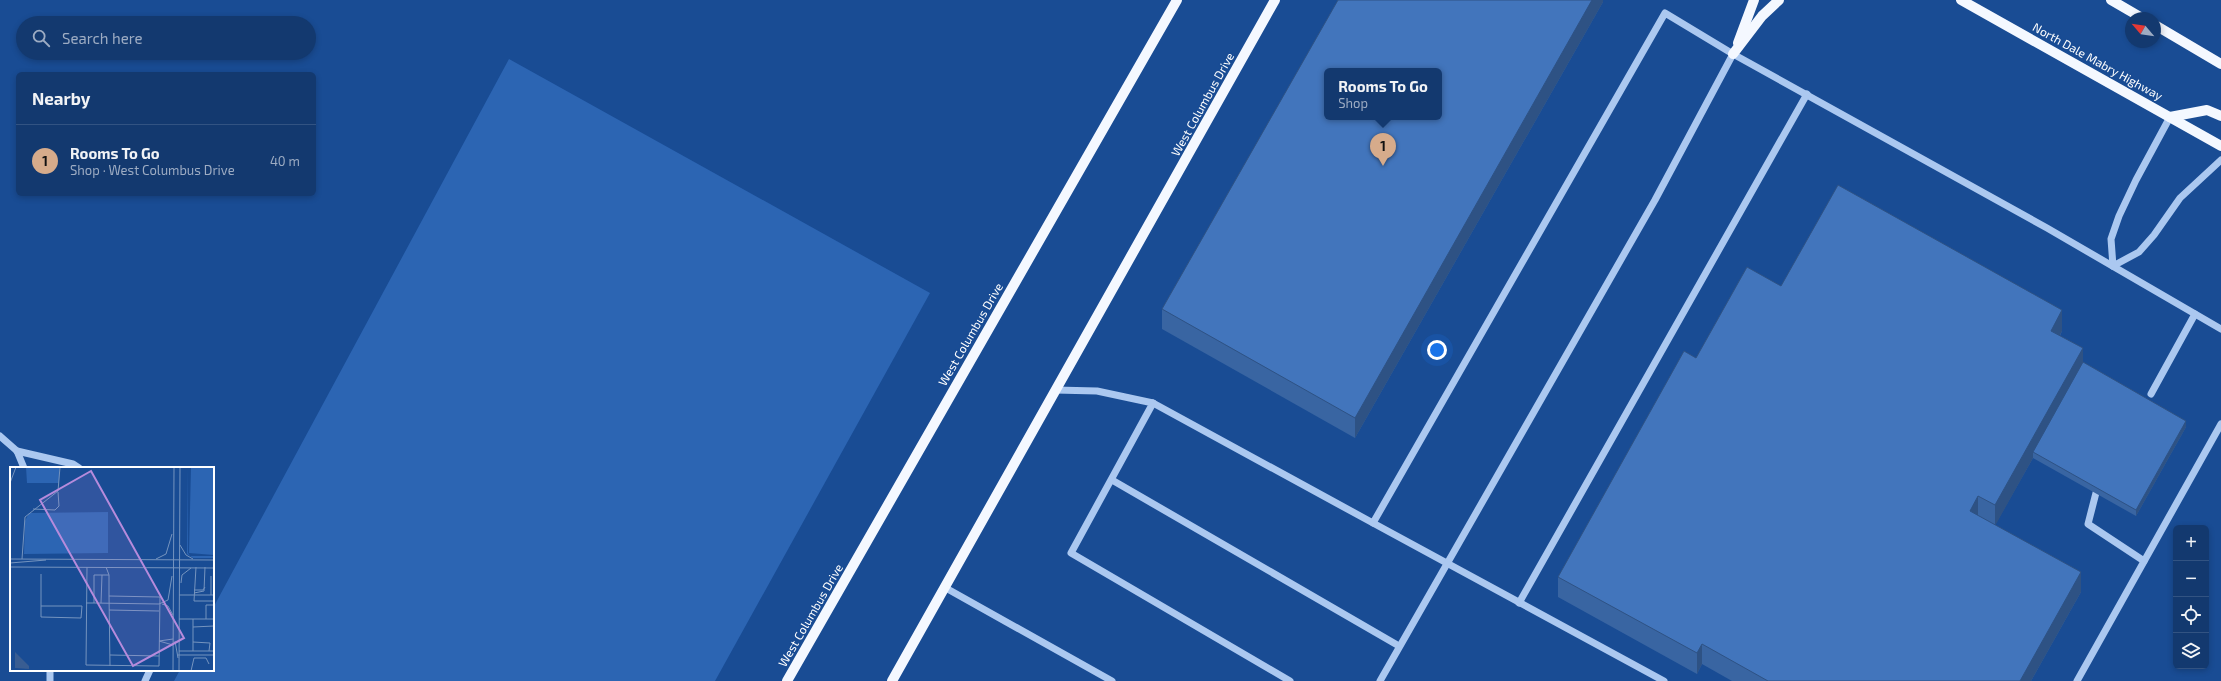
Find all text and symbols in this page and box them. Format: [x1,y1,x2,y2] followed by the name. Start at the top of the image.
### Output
[2125,12,2161,48] north arrow
[16,16,316,60] search box
[2031,19,2166,103] street label: North Dale Mabry Highway
[30,27,52,49] icon: search
[62,29,143,47] text: Search here
[1168,50,1236,158] street label: West Columbus Drive
[1324,68,1442,120] popup
[1338,77,1428,95] text: Rooms To Go
[32,88,90,108] text: Nearby
[1338,95,1368,111] text: Shop
[1370,133,1396,166] pin: 1
[70,144,160,162] text: Rooms To Go
[42,153,48,169] text: 1
[270,153,300,169] text: 40 m
[70,162,235,178] text: Shop · West Columbus Drive
[935,280,1005,388] street label: West Columbus Drive
[1427,340,1447,360] your location
[10,467,214,671] inset map
[2173,525,2209,669] map controls
[2173,525,2209,561] button: +
[775,561,845,669] street label: West Columbus Drive
[2173,561,2209,597] button: −
[2173,597,2209,633] button: locate
[2173,633,2209,669] button: layers

